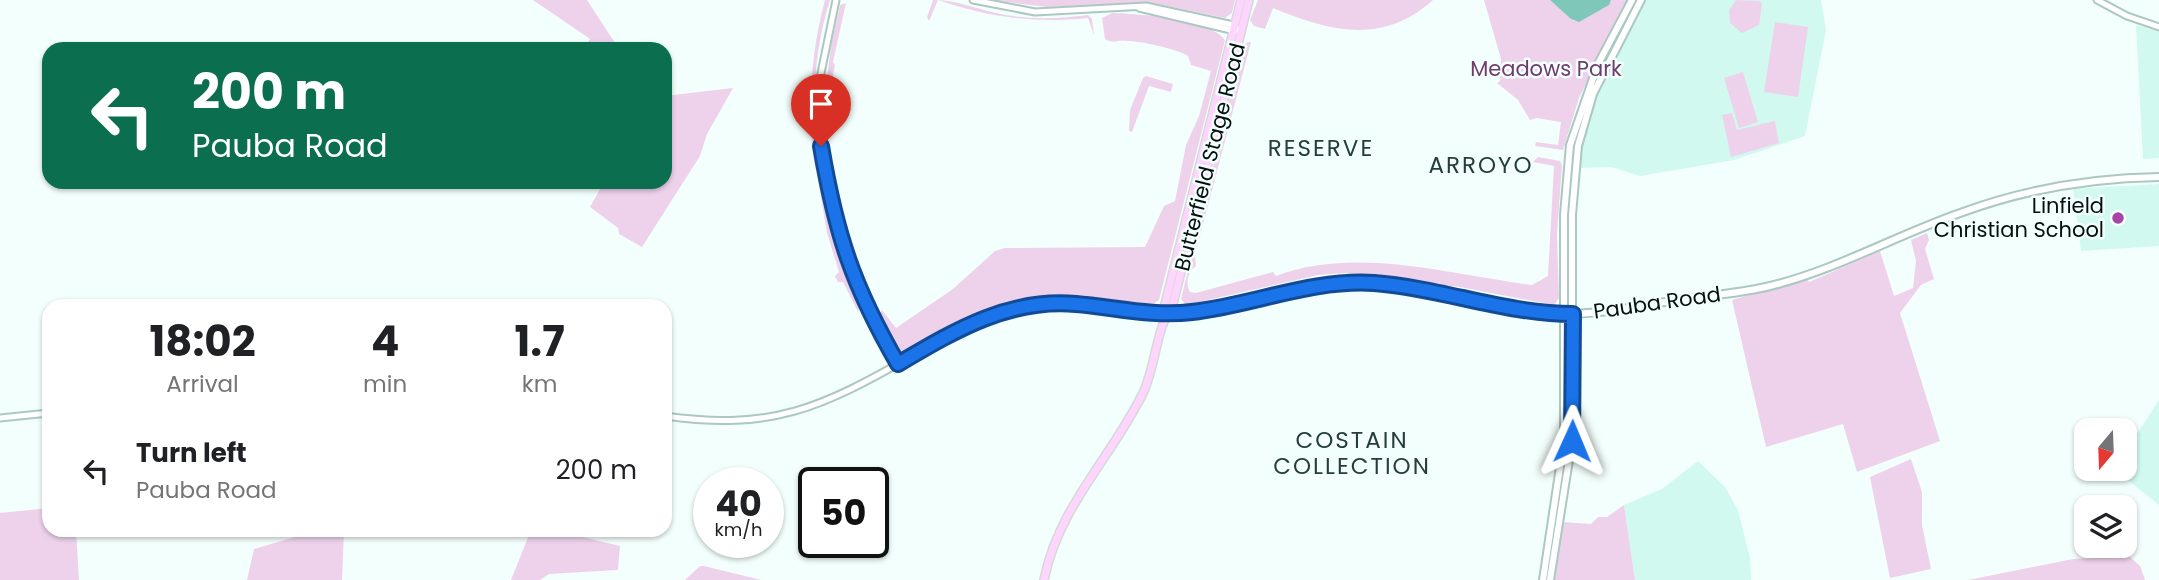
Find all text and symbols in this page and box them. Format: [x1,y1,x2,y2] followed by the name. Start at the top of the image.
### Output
[1167,40,1252,274] street label: Butterfield Stage Road
[1470,54,1622,83] park label: Meadows Park
[192,58,346,126] text: 200 m
[77,70,168,161] icon: left
[791,74,851,146] pin
[802,85,840,123] icon: arrive
[192,123,388,168] text: Pauba Road
[1268,132,1374,164] district label: RESERVE
[1428,149,1534,181] district label: ARROYO
[1934,191,2104,244] place label: Linfield Christian School
[2110,210,2126,226] marker: Linfield Christian School
[1591,279,1723,326] street label: Pauba Road
[149,312,256,371] text: 18:02
[371,312,399,371] text: 4
[515,312,565,371] text: 1.7
[166,368,239,400] text: Arrival
[363,368,407,400] text: min
[522,368,557,400] text: km
[1535,404,1609,478] position arrow
[2074,418,2137,481] north arrow
[2074,418,2137,558] map controls
[1273,424,1431,482] district label: COSTAIN COLLECTION
[136,435,247,471] text: Turn left
[77,452,115,490] icon: left
[556,452,637,488] text: 200 m
[798,467,889,558] speed limit sign: 50
[136,474,277,506] text: Pauba Road
[715,479,762,528] text: 40
[2074,495,2137,558] button: layers
[715,517,762,542] text: km/h

